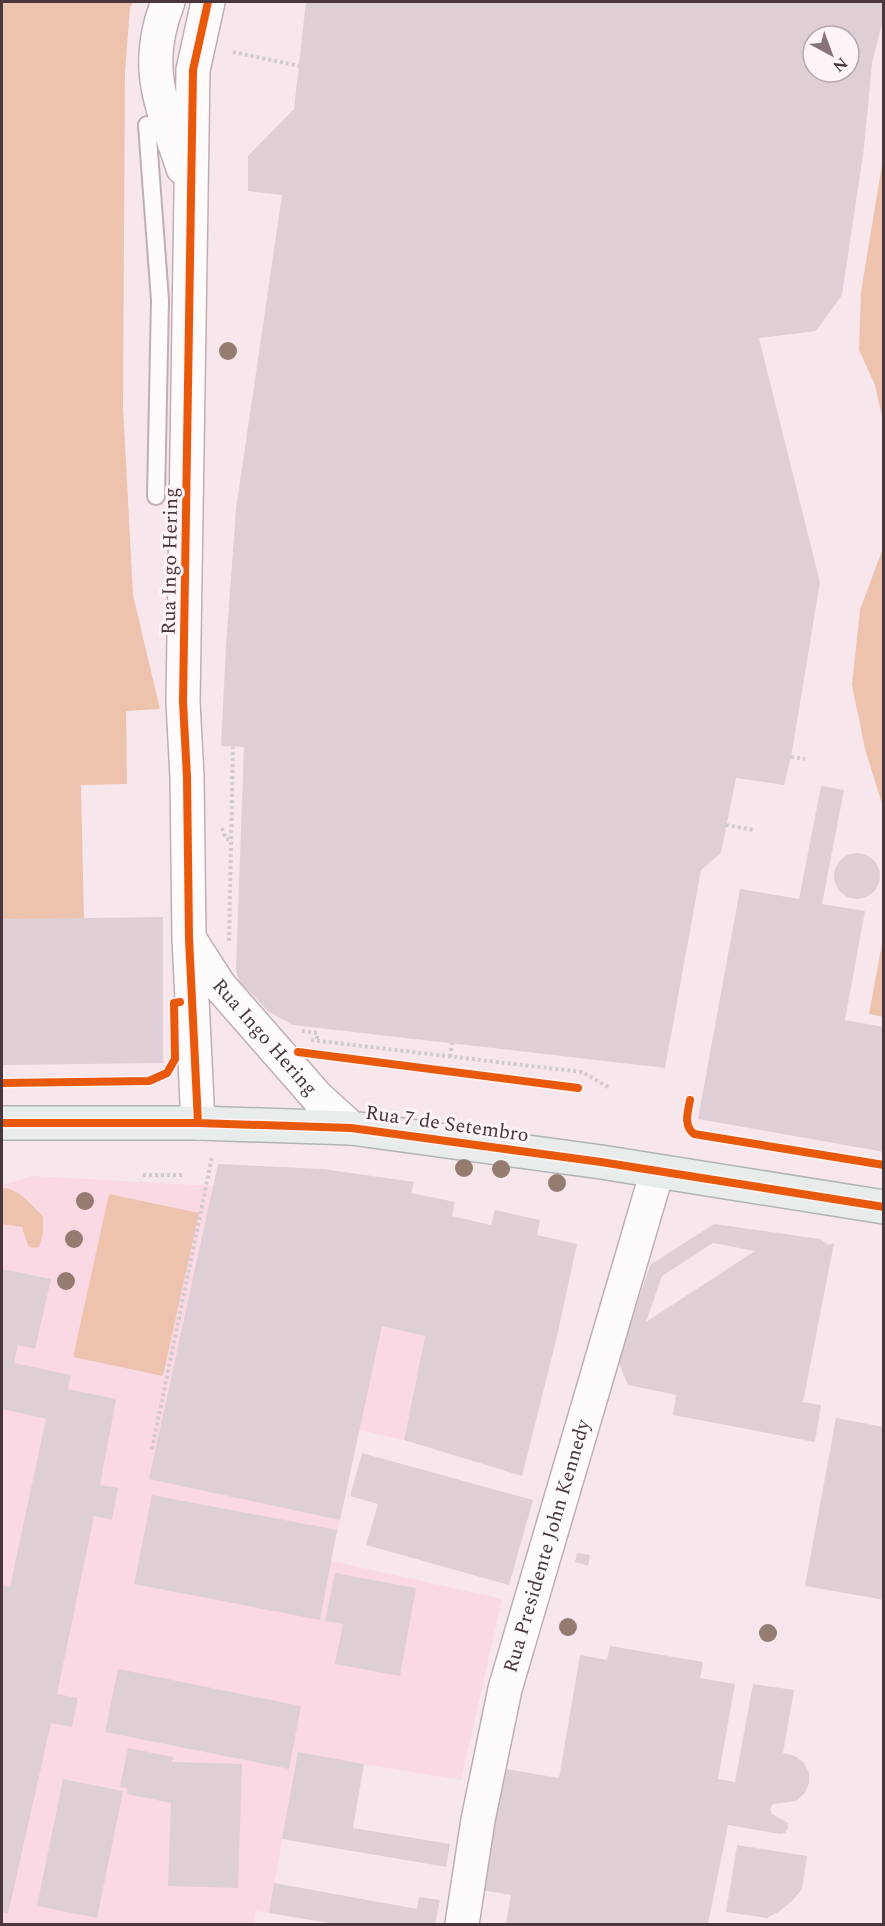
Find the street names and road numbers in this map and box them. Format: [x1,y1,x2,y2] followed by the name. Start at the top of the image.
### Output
[154,487,186,635] street label: Rua Ingo Hering
[205,972,325,1103] street label: Rua Ingo Hering
[363,1098,531,1150] street label: Rua 7 de Setembro
[496,1414,599,1676] street label: Rua Presidente John Kennedy

